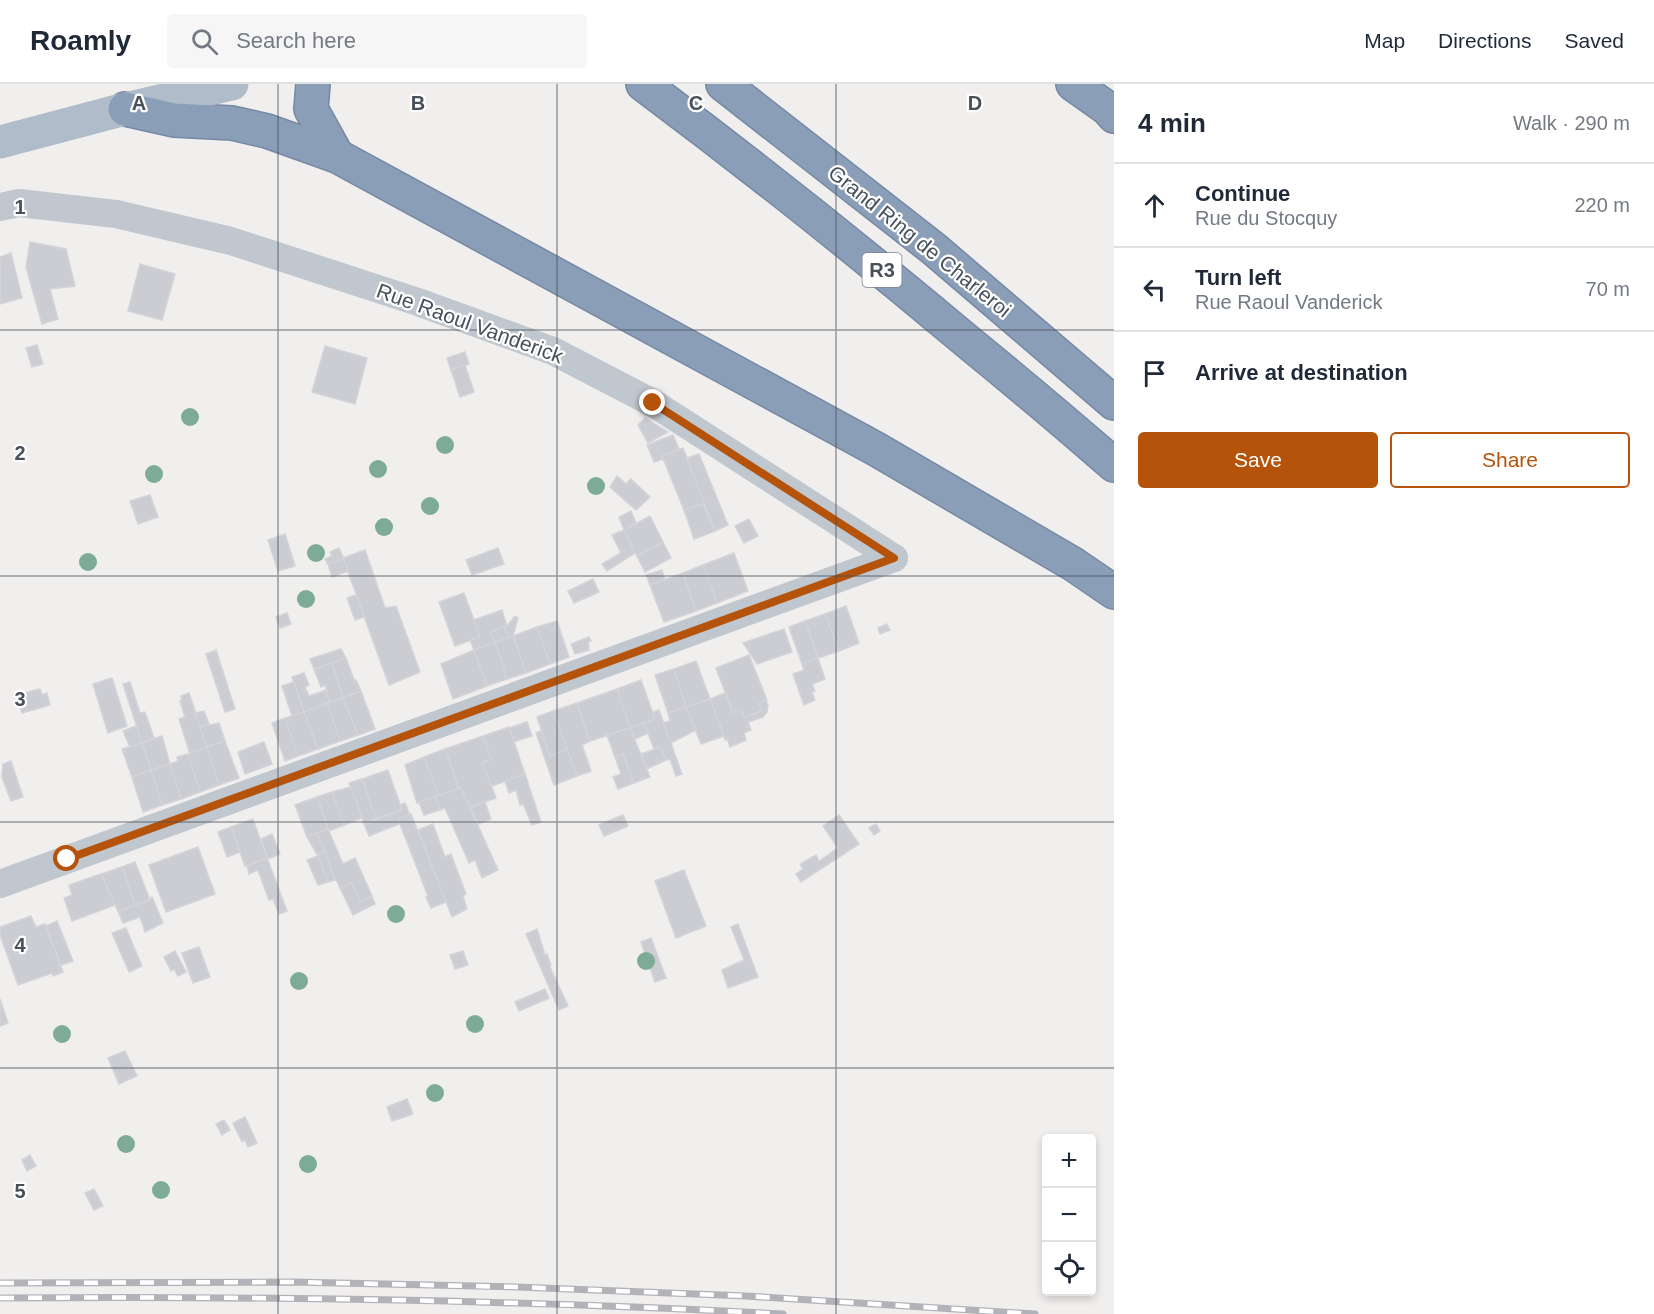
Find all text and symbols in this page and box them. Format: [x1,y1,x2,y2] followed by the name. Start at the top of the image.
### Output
[167,14,587,68] search box
[30,25,131,56] text: Roamly
[188,25,221,58] icon: search
[236,28,356,53] text: Search here
[1364,29,1405,52] text: Map
[1438,29,1531,52] text: Directions
[1564,29,1624,52] text: Saved
[132,92,146,114] text: A
[411,92,425,114] text: B
[689,92,703,114] text: C
[968,92,982,114] text: D
[1138,108,1206,138] text: 4 min
[1513,112,1630,134] text: Walk · 290 m
[824,160,1016,322] street label: Grand Ring de Charleroi
[1195,181,1290,206] text: Continue
[1138,189,1171,222] icon: ahead
[1574,194,1630,216] text: 220 m
[14,196,26,218] text: 1
[1195,207,1337,229] text: Rue du Stocquy
[862,253,902,287] road number: R3
[1195,265,1281,290] text: Turn left
[1138,273,1171,306] icon: left
[1586,278,1630,300] text: 70 m
[374,279,567,368] street label: Rue Raoul Vanderick
[1195,291,1383,313] text: Rue Raoul Vanderick
[1138,357,1171,390] icon: arrive
[1195,360,1408,385] text: Arrive at destination
[639,389,665,415] route end
[1138,432,1378,488] button: Save
[1390,432,1630,488] button: Share
[14,442,26,464] text: 2
[14,688,26,710] text: 3
[53,845,79,871] route start
[14,934,26,956] text: 4
[1042,1134,1096,1296] map controls
[1042,1134,1096,1188] button: +
[14,1180,26,1202] text: 5
[1042,1188,1096,1242] button: −
[1042,1242,1096,1296] button: locate

